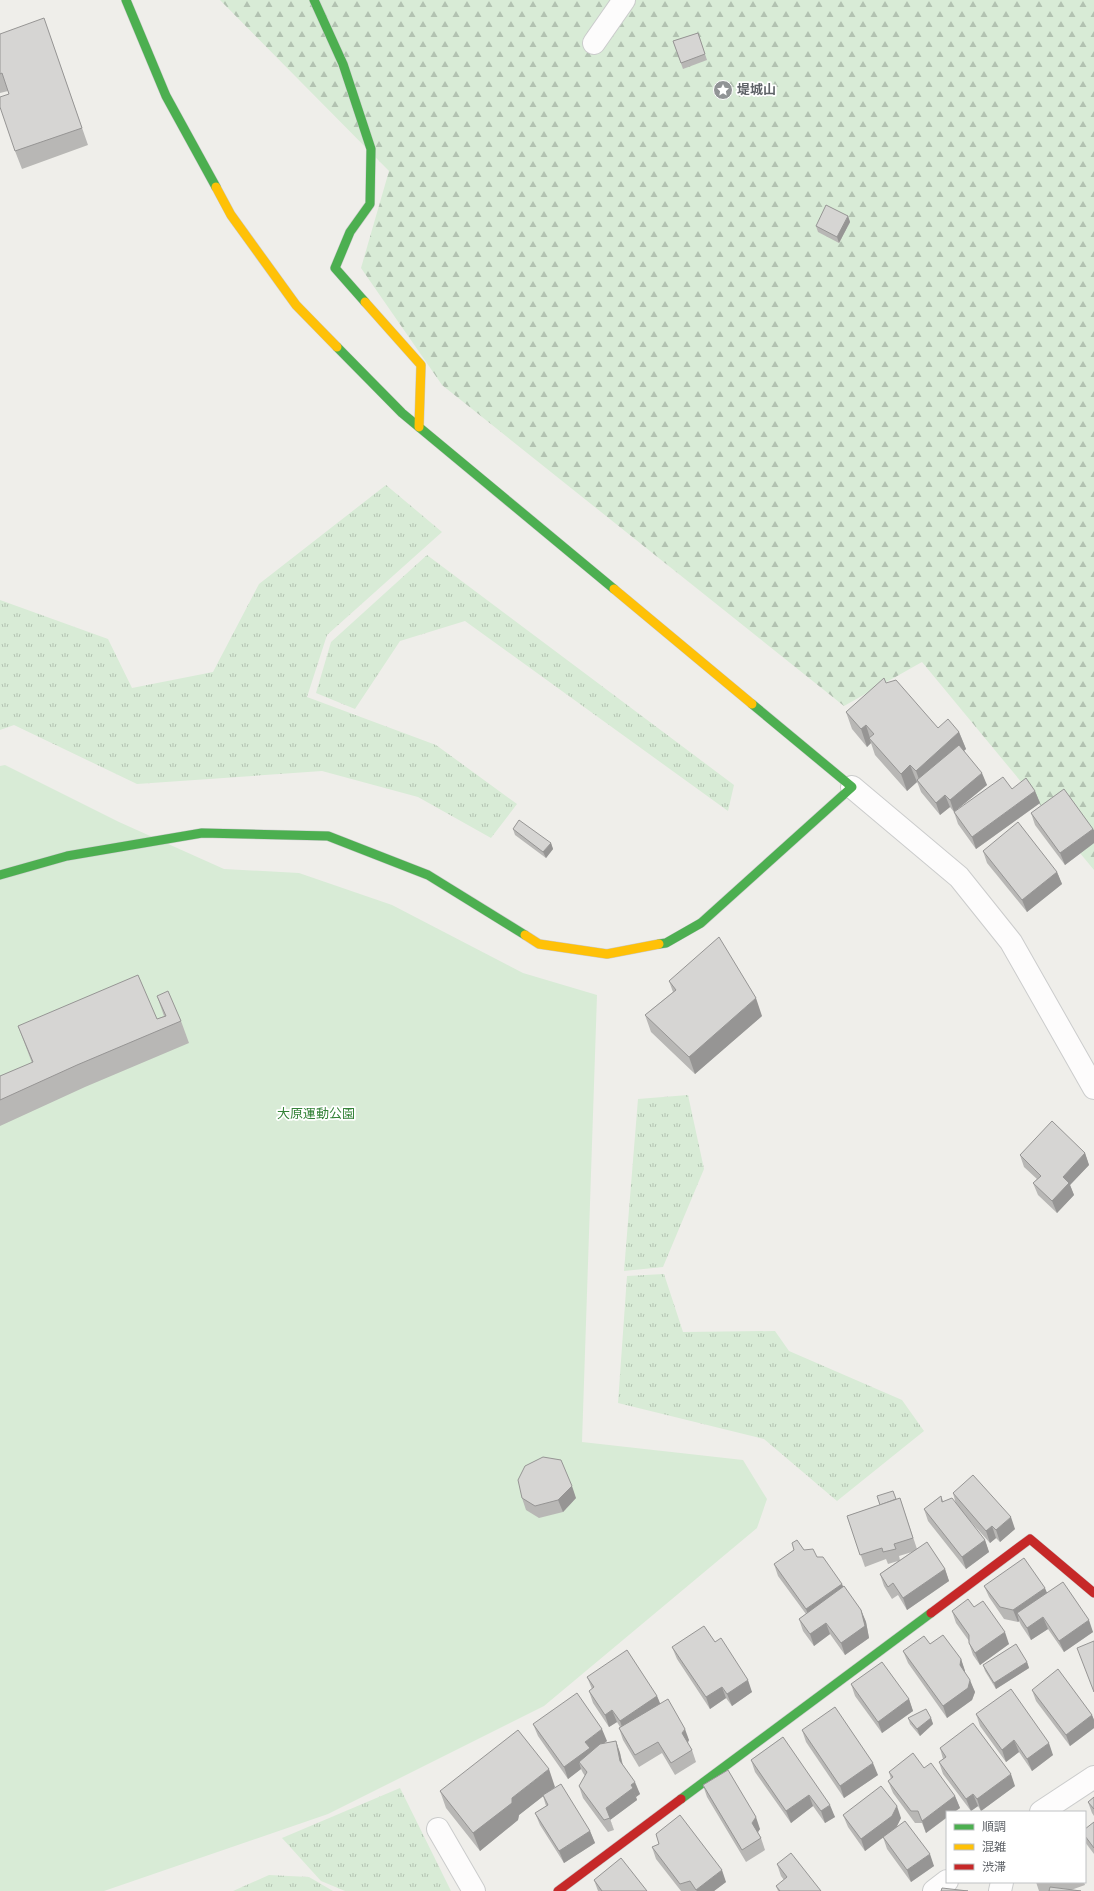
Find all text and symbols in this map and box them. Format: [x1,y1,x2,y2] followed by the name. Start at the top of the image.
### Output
[712,79,734,101] place icon: 堤城山
[737,82,776,98] place label: 堤城山
[277,1106,355,1122] park label: 大原運動公園
[946,1811,1086,1883] legend
[982,1820,1006,1835] text: 順調
[982,1840,1006,1855] text: 混雑
[982,1860,1006,1875] text: 渋滞

